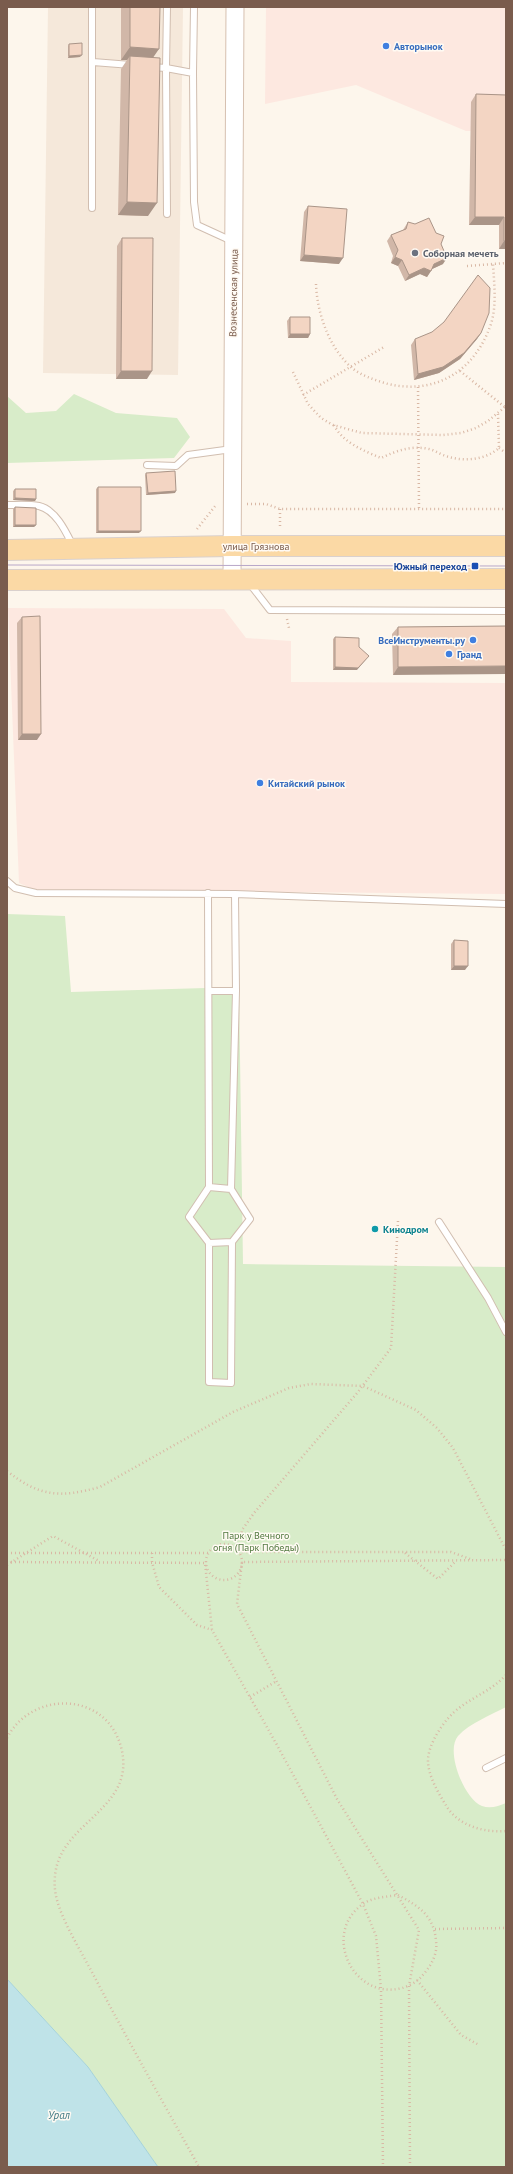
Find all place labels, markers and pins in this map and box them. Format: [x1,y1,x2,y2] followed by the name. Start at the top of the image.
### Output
[394,40,443,53] place label: Авторынок
[381,41,391,51] marker: Авторынок
[423,247,499,260] place label: Соборная мечеть
[410,248,420,258] marker: Соборная мечеть
[394,560,467,573] place label: Южный переход
[470,561,480,571] marker: Южный переход
[378,634,465,647] place label: ВсеИнструменты.ру
[468,635,478,645] marker: ВсеИнструменты.ру
[457,648,482,661] place label: Гранд
[444,649,454,659] marker: Гранд
[268,777,345,790] place label: Китайский рынок
[255,778,265,788] marker: Китайский рынок
[383,1223,429,1236] place label: Кинодром
[370,1224,380,1234] marker: Кинодром

